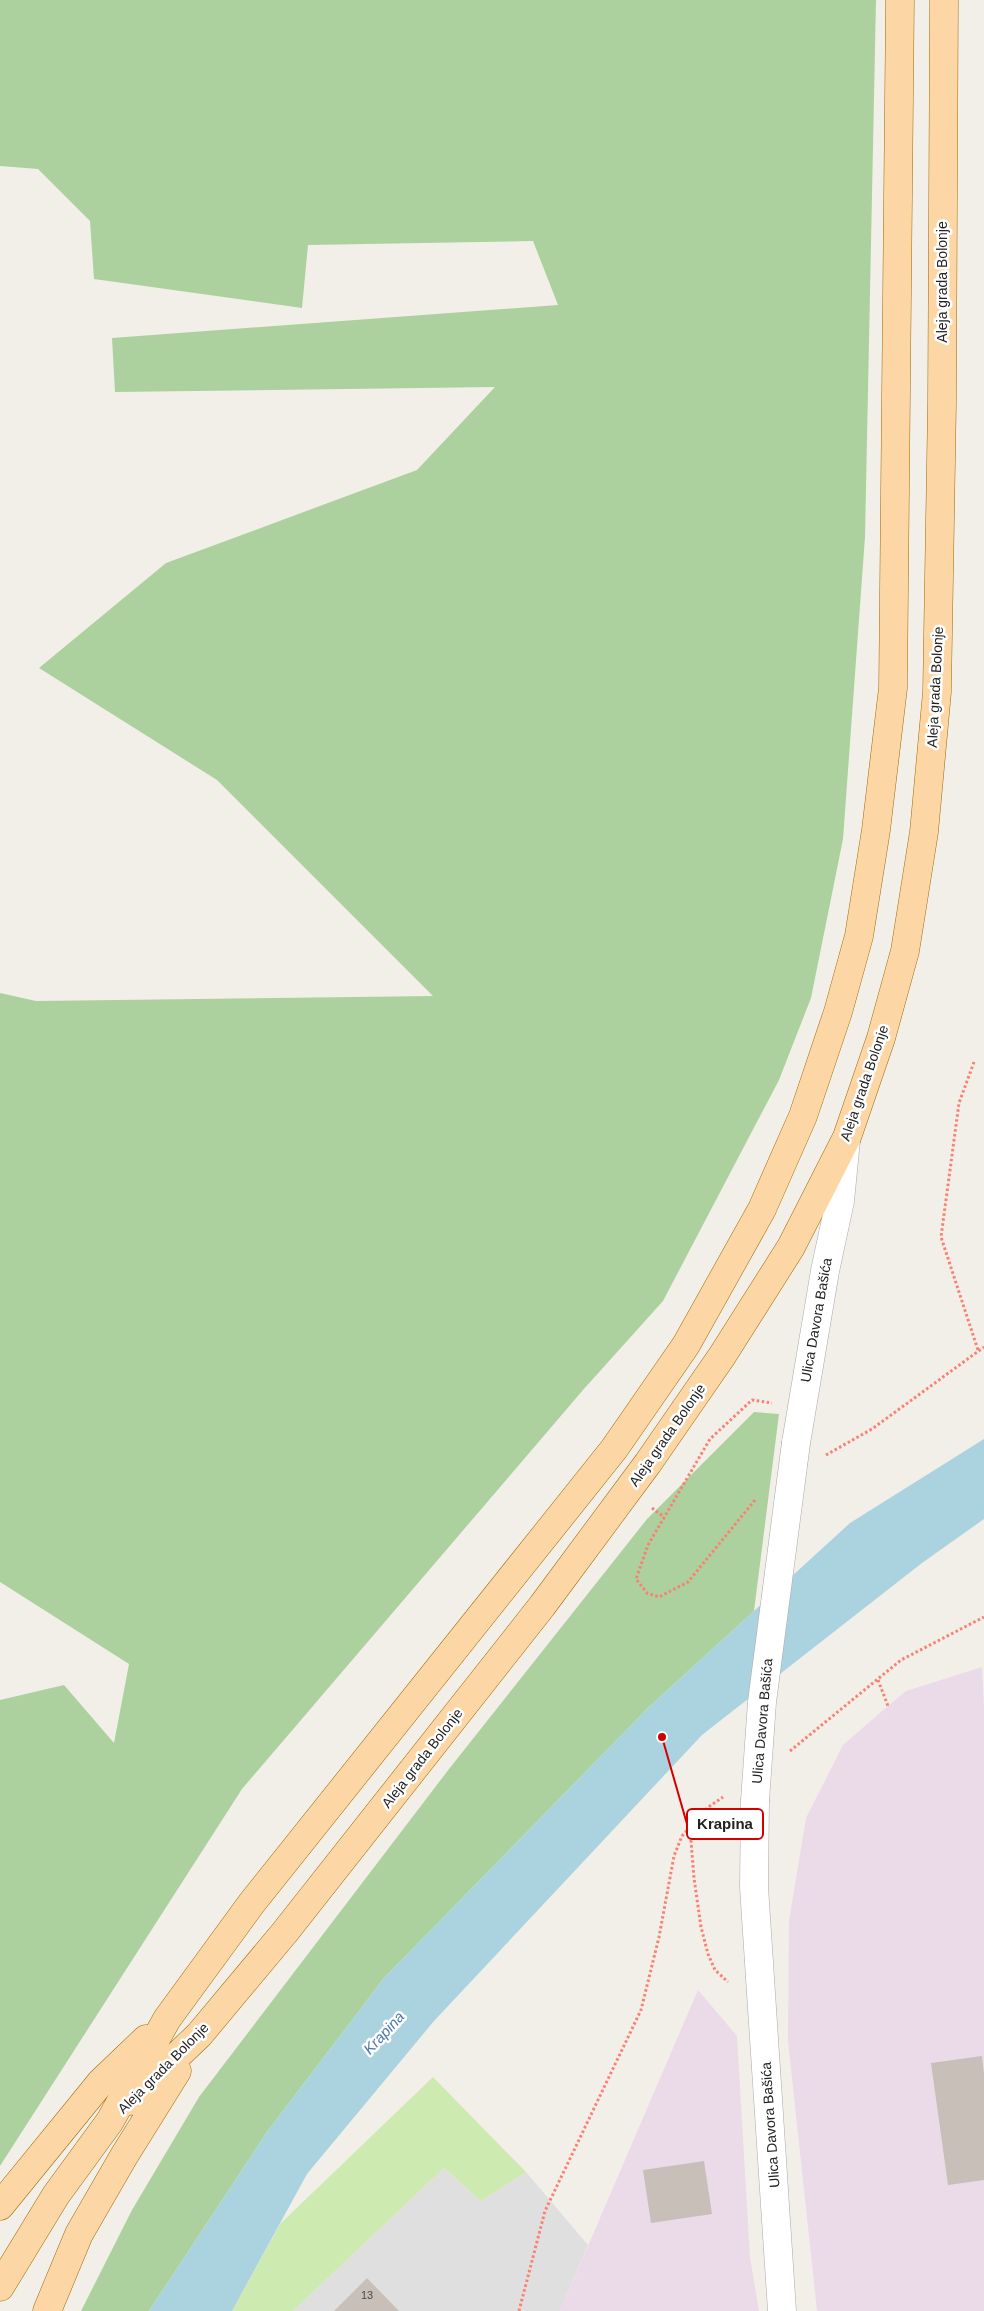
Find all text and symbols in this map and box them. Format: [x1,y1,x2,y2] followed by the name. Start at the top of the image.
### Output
[934,221,950,343] street label: Aleja grada Bolonje
[924,626,946,748] street label: Aleja grada Bolonje
[837,1023,891,1143] street label: Aleja grada Bolonje
[797,1256,835,1383] street label: Ulica Davora Bašića
[626,1381,708,1489] street label: Aleja grada Bolonje
[749,1657,775,1784] street label: Ulica Davora Bašića
[378,1705,466,1811] street label: Aleja grada Bolonje
[687,1809,763,1839] callout: Krapina
[697,1815,754,1832] text: Krapina
[360,2008,407,2057] water label: Krapina
[114,2019,212,2117] street label: Aleja grada Bolonje
[758,2061,782,2188] street label: Ulica Davora Bašića
[361,2289,373,2301] house number: 13

